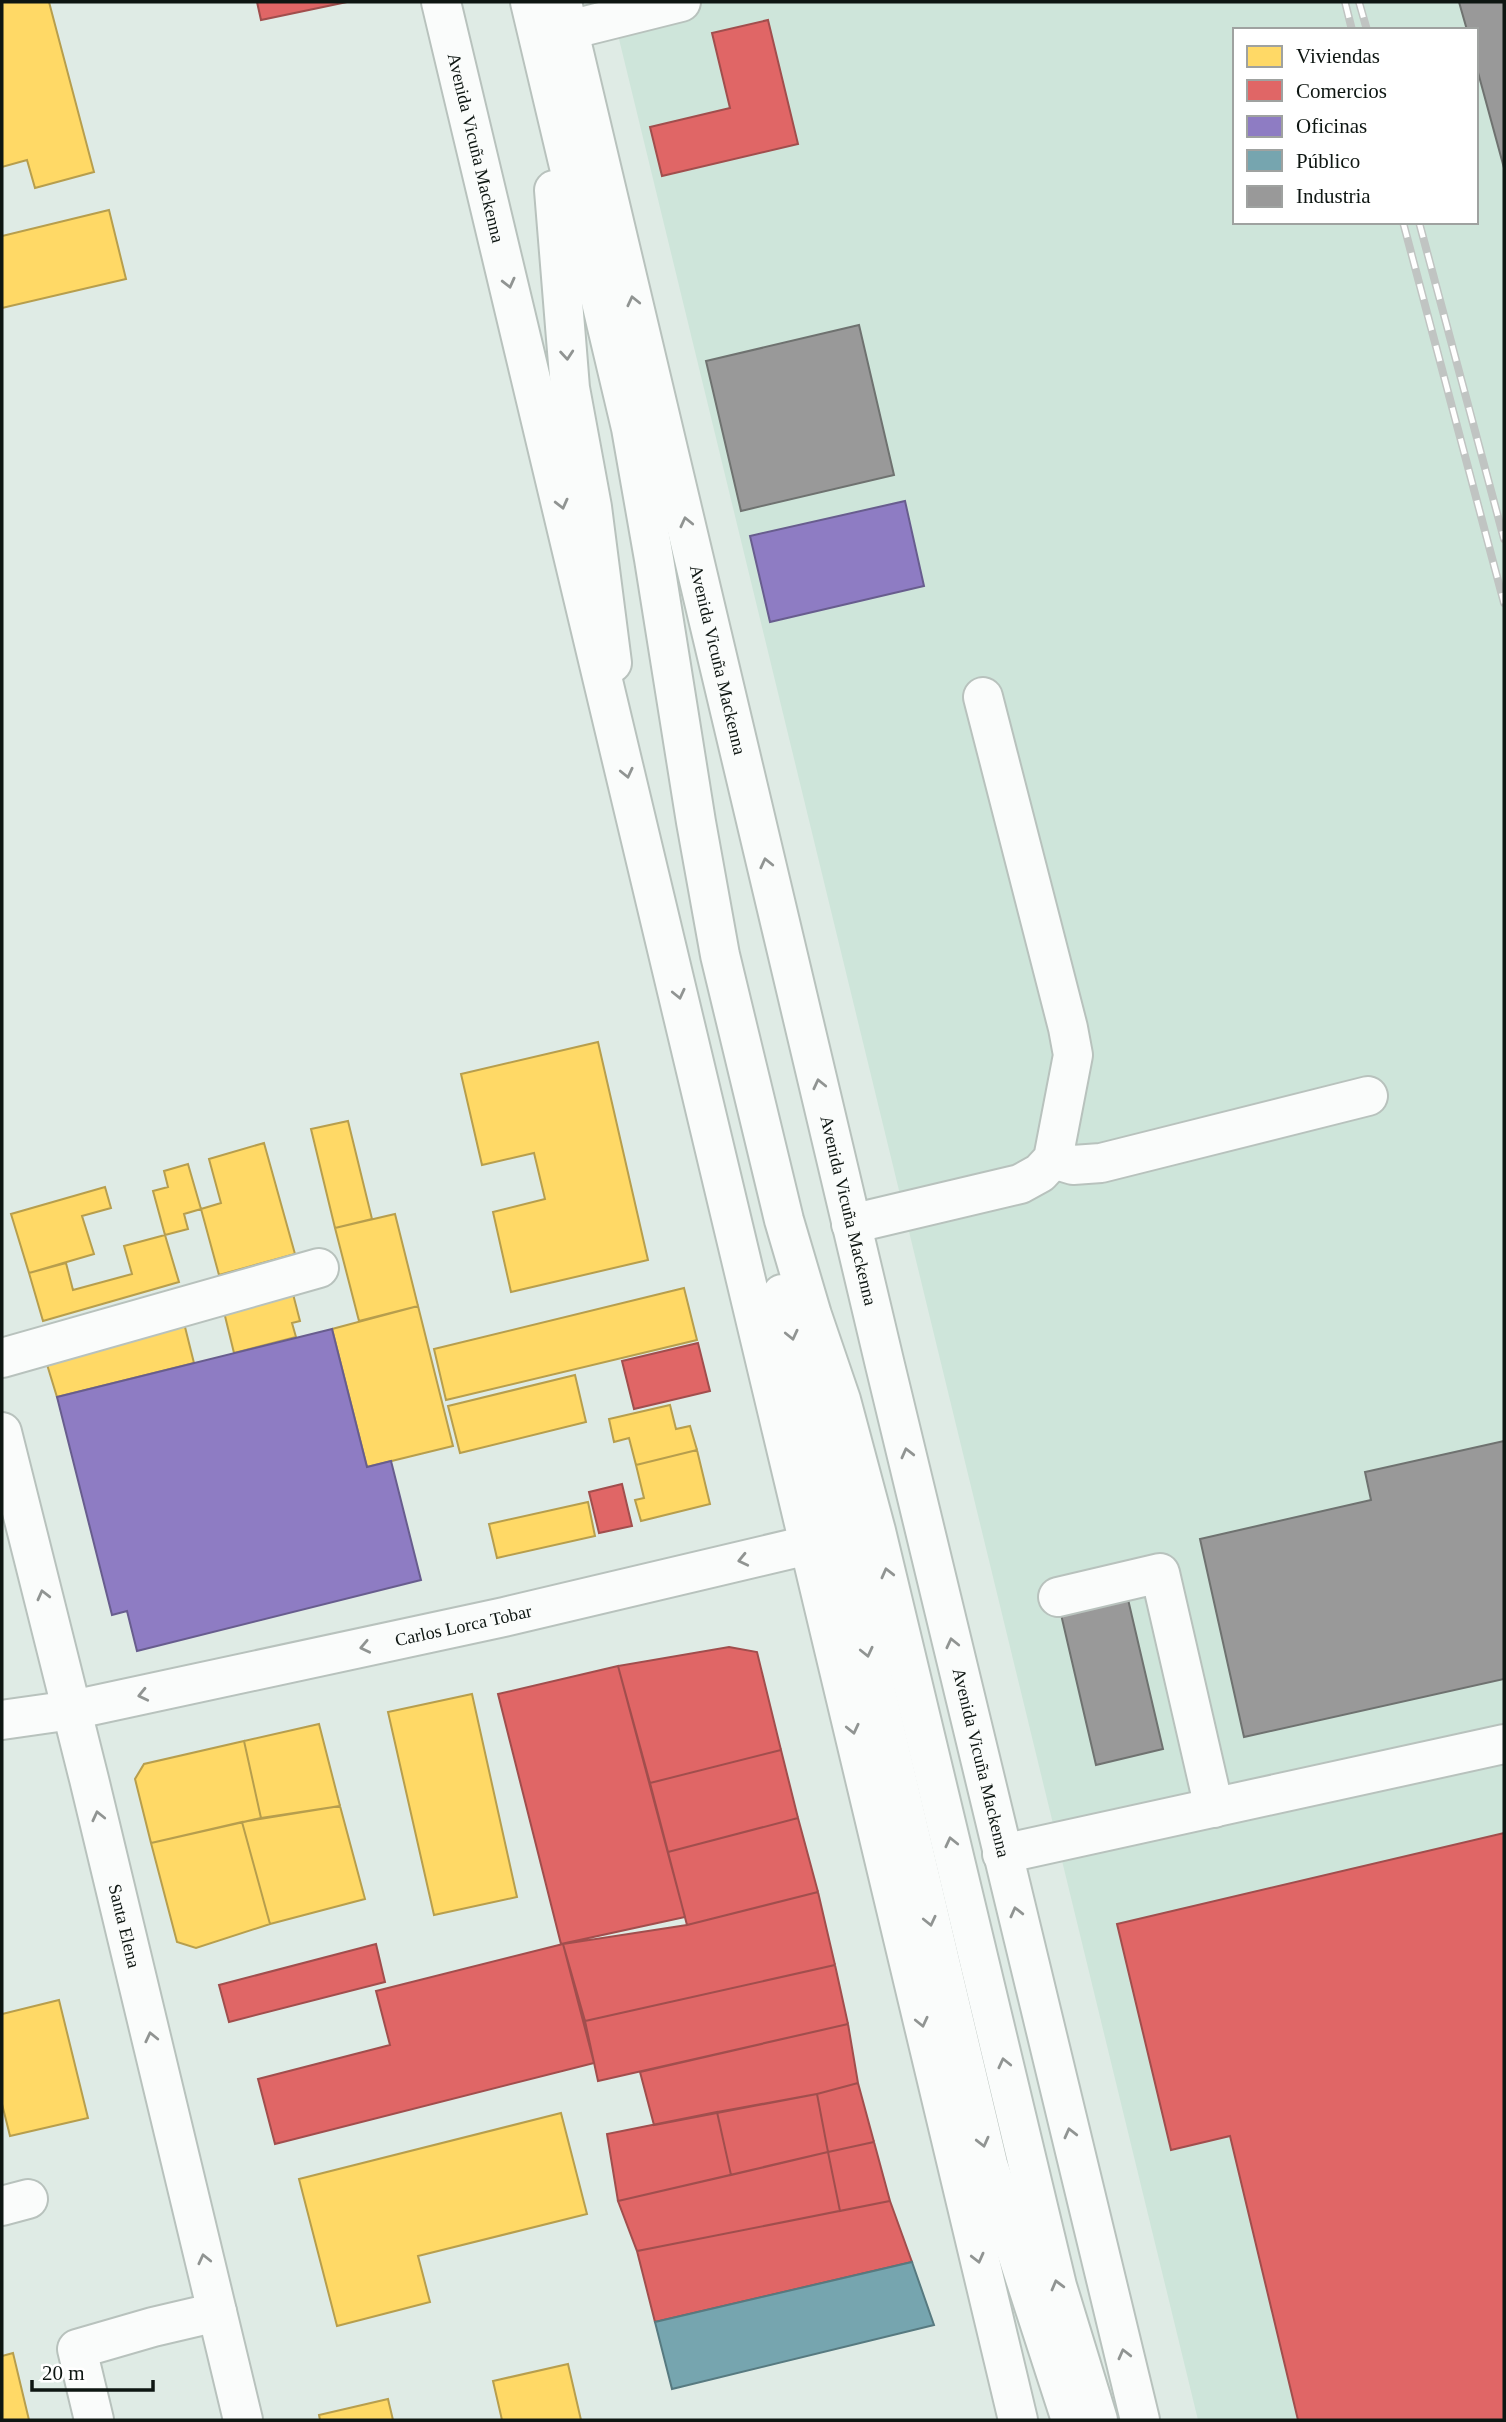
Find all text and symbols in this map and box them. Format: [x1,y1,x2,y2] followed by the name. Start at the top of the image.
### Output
[1233,28,1478,224] legend
[1296,44,1380,68] text: Viviendas
[444,51,508,245] street label: Avenida Vicuña Mackenna
[1296,79,1387,103] text: Comercios
[1296,114,1367,138] text: Oficinas
[1296,149,1360,173] text: Público
[1296,184,1371,208] text: Industria
[501,276,515,288] one-way arrow
[627,295,642,307] one-way arrow
[559,350,574,361] one-way arrow
[554,498,568,510] one-way arrow
[680,516,694,528] one-way arrow
[686,563,750,757] street label: Avenida Vicuña Mackenna
[618,767,633,779] one-way arrow
[760,857,774,869] one-way arrow
[671,988,685,1000] one-way arrow
[812,1078,827,1090] one-way arrow
[816,1114,881,1307] street label: Avenida Vicuña Mackenna
[783,1329,798,1341] one-way arrow
[900,1447,915,1459] one-way arrow
[737,1552,749,1567] one-way arrow
[881,1567,895,1579] one-way arrow
[37,1590,51,1602] one-way arrow
[393,1601,534,1650] street label: Carlos Lorca Tobar
[946,1637,960,1649] one-way arrow
[359,1639,371,1654] one-way arrow
[858,1646,873,1658] one-way arrow
[949,1666,1014,1860] street label: Avenida Vicuña Mackenna
[137,1687,149,1701] one-way arrow
[845,1723,859,1735] one-way arrow
[92,1810,106,1822] one-way arrow
[945,1836,959,1848] one-way arrow
[105,1882,144,1970] street label: Santa Elena
[1010,1906,1024,1918] one-way arrow
[922,1915,936,1927] one-way arrow
[914,2016,929,2028] one-way arrow
[145,2032,159,2044] one-way arrow
[998,2058,1012,2070] one-way arrow
[1064,2127,1078,2139] one-way arrow
[975,2136,989,2148] one-way arrow
[970,2251,985,2263] one-way arrow
[198,2253,212,2265] one-way arrow
[1051,2279,1065,2291] one-way arrow
[32,2348,152,2392] scale bar
[1118,2348,1132,2360] one-way arrow
[42,2361,85,2385] text: 20 m

